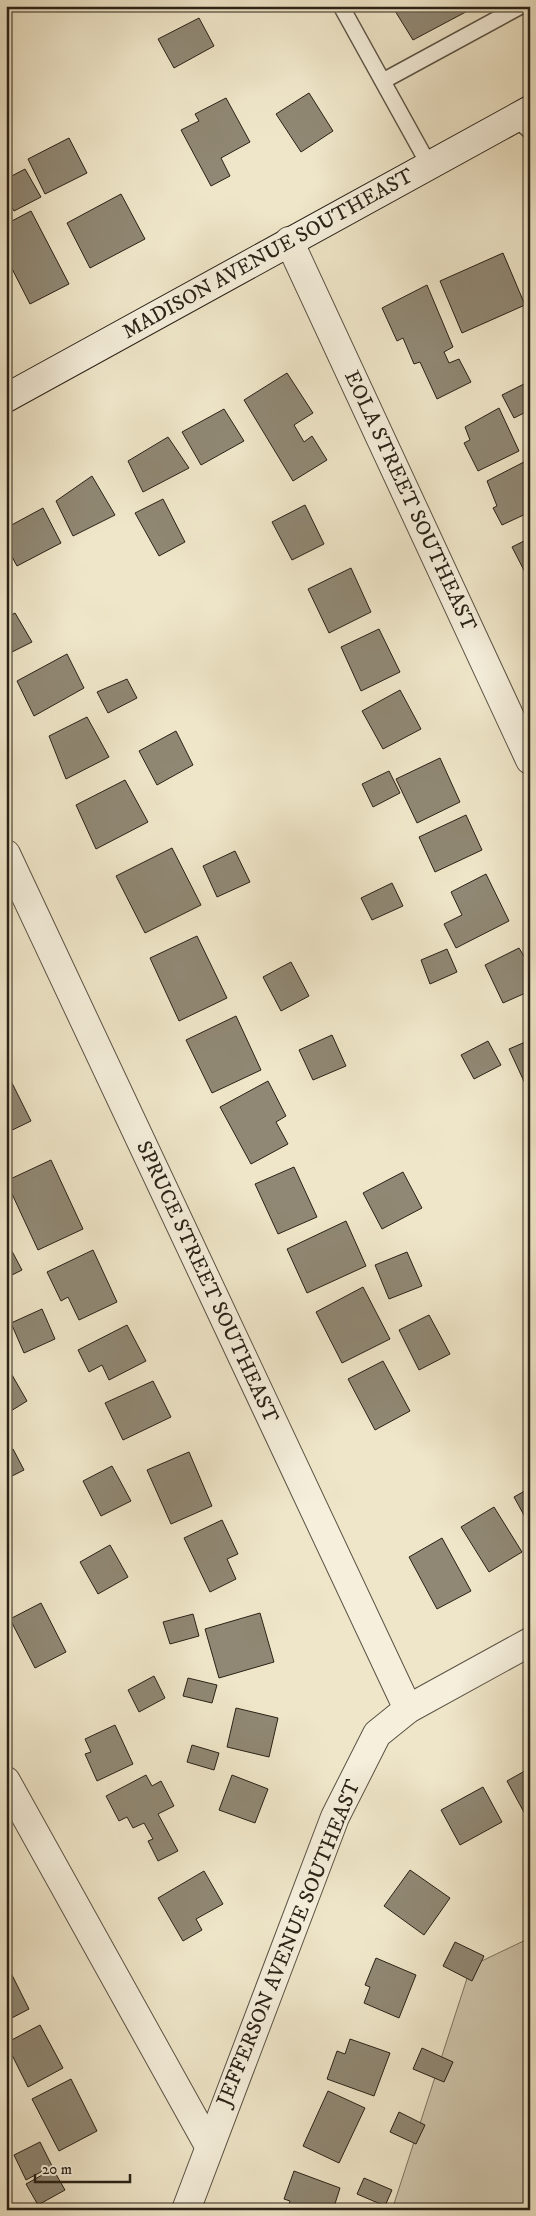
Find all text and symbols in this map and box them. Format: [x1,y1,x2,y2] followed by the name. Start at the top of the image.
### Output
[118,163,418,345] street label: MADISON AVENUE SOUTHEAST
[338,367,482,636] street label: EOLA STREET SOUTHEAST
[130,1137,284,1427] street label: SPRUCE STREET SOUTHEAST
[211,1776,367,2112] street label: JEFFERSON AVENUE SOUTHEAST
[35,2151,130,2183] scale bar
[42,2160,72,2179] text: 20 m

